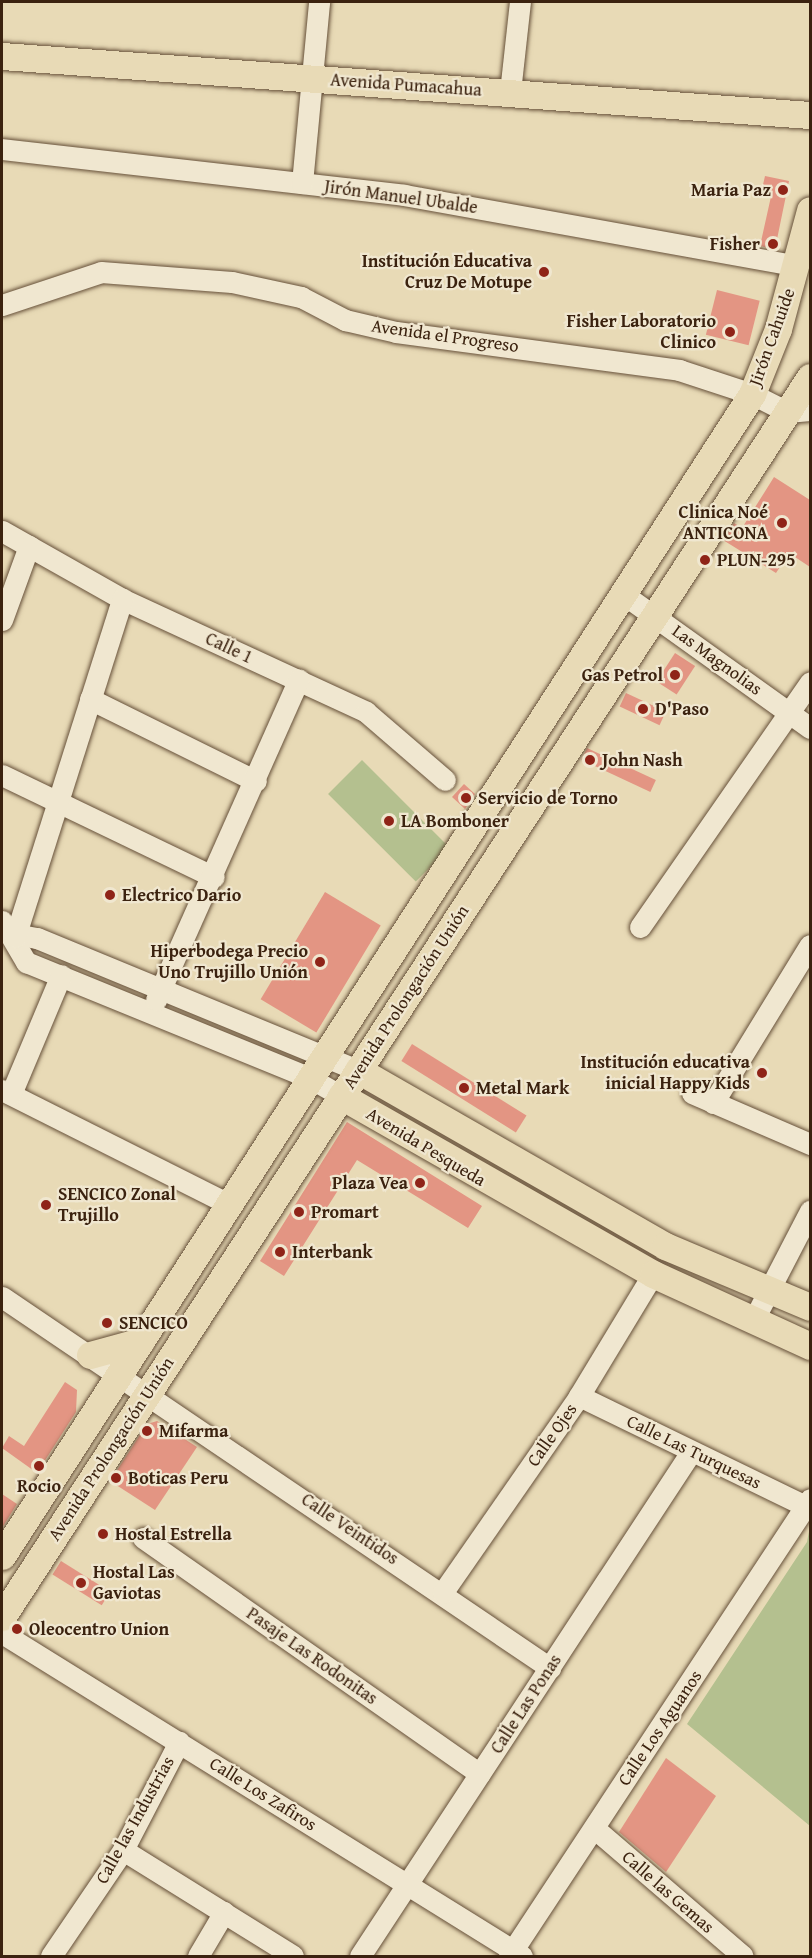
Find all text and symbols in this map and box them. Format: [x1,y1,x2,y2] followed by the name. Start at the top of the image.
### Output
[330,69,482,101] street label: Avenida Pumacahua
[323,176,479,218] street label: Jirón Manuel Ubalde
[691,179,771,201] place label: Maria Paz
[776,183,790,197] marker: Maria Paz
[710,233,760,255] place label: Fisher
[764,235,782,253] marker: Fisher
[362,251,532,294] place label: Institución Educativa Cruz De Motupe
[537,265,551,279] marker: Institución Educativa Cruz De Motupe
[744,285,800,389] street label: Jirón Cahuide
[567,311,716,354] place label: Fisher Laboratorio Clinico
[370,315,520,357] street label: Avenida el Progreso
[721,323,739,341] marker: Fisher Laboratorio Clinico
[678,502,768,544] place label: Clinica Noé ANTICONA
[773,514,791,532] marker: Clinica Noé ANTICONA
[717,549,795,571] place label: PLUN-295
[698,553,712,567] marker: PLUN-295
[668,620,766,700] street label: Las Magnolias
[202,628,256,668] street label: Calle 1
[582,664,663,686] place label: Gas Petrol
[668,668,682,682] marker: Gas Petrol
[655,698,709,720] place label: D'Paso
[636,702,650,716] marker: D'Paso
[602,749,683,771] place label: John Nash
[583,753,597,767] marker: John Nash
[478,787,618,809] place label: Servicio de Torno
[459,791,473,805] marker: Servicio de Torno
[401,810,509,832] place label: LA Bomboner
[382,814,396,828] marker: LA Bomboner
[122,884,241,906] place label: Electrico Dario
[103,888,117,902] marker: Electrico Dario
[338,901,474,1093] street label: Avenida Prolongación Unión
[151,941,308,984] place label: Hiperbodega Precio Uno Trujillo Unión
[313,955,327,969] marker: Hiperbodega Precio Uno Trujillo Unión
[580,1052,750,1094] place label: Institución educativa inicial Happy Kids
[755,1066,769,1080] marker: Institución educativa inicial Happy Kids
[476,1077,569,1099] place label: Metal Mark
[457,1081,471,1095] marker: Metal Mark
[362,1103,490,1191] street label: Avenida Pesqueda
[332,1172,408,1194] place label: Plaza Vea
[413,1176,427,1190] marker: Plaza Vea
[58,1184,176,1226] place label: SENCICO Zonal Trujillo
[39,1198,53,1212] marker: SENCICO Zonal Trujillo
[311,1201,379,1223] place label: Promart
[292,1205,306,1219] marker: Promart
[292,1241,373,1263] place label: Interbank
[273,1245,287,1259] marker: Interbank
[119,1312,188,1334] place label: SENCICO
[100,1316,114,1330] marker: SENCICO
[43,1353,179,1545] street label: Avenida Prolongación Unión
[522,1399,582,1471] street label: Calle Ojes
[623,1410,765,1494] street label: Calle Las Turquesas
[159,1420,228,1442] place label: Mifarma
[140,1424,154,1438] marker: Mifarma
[32,1459,46,1473] marker: Rocio
[128,1467,228,1489] place label: Boticas Peru
[109,1471,123,1485] marker: Boticas Peru
[17,1475,61,1497] place label: Rocio
[297,1489,403,1569] street label: Calle Veintidos
[115,1523,232,1545] place label: Hostal Estrella
[96,1527,110,1541] marker: Hostal Estrella
[93,1562,175,1604] place label: Hostal Las Gaviotas
[74,1576,88,1590] marker: Hostal Las Gaviotas
[242,1603,382,1709] street label: Pasaje Las Rodonitas
[29,1618,169,1640] place label: Oleocentro Union
[10,1622,24,1636] marker: Oleocentro Union
[486,1650,566,1758] street label: Calle Las Ponas
[613,1666,707,1790] street label: Calle Los Aguanos
[205,1752,321,1836] street label: Calle Los Zafiros
[91,1753,179,1887] street label: Calle las Industrias
[618,1846,718,1938] street label: Calle las Gemas

